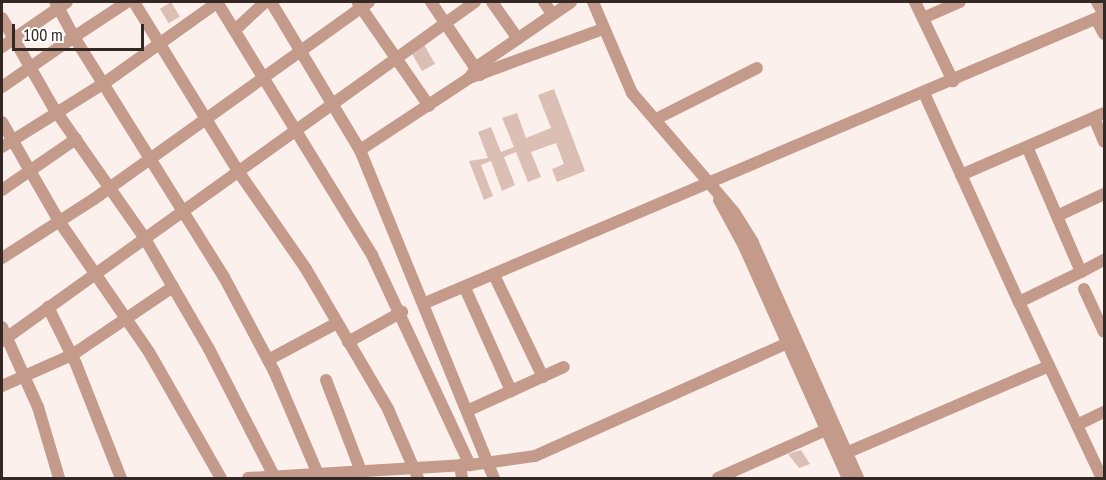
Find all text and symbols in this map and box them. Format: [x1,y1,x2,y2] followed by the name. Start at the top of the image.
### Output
[15,12,147,50] scale bar
[23,23,63,46] text: 100 m

